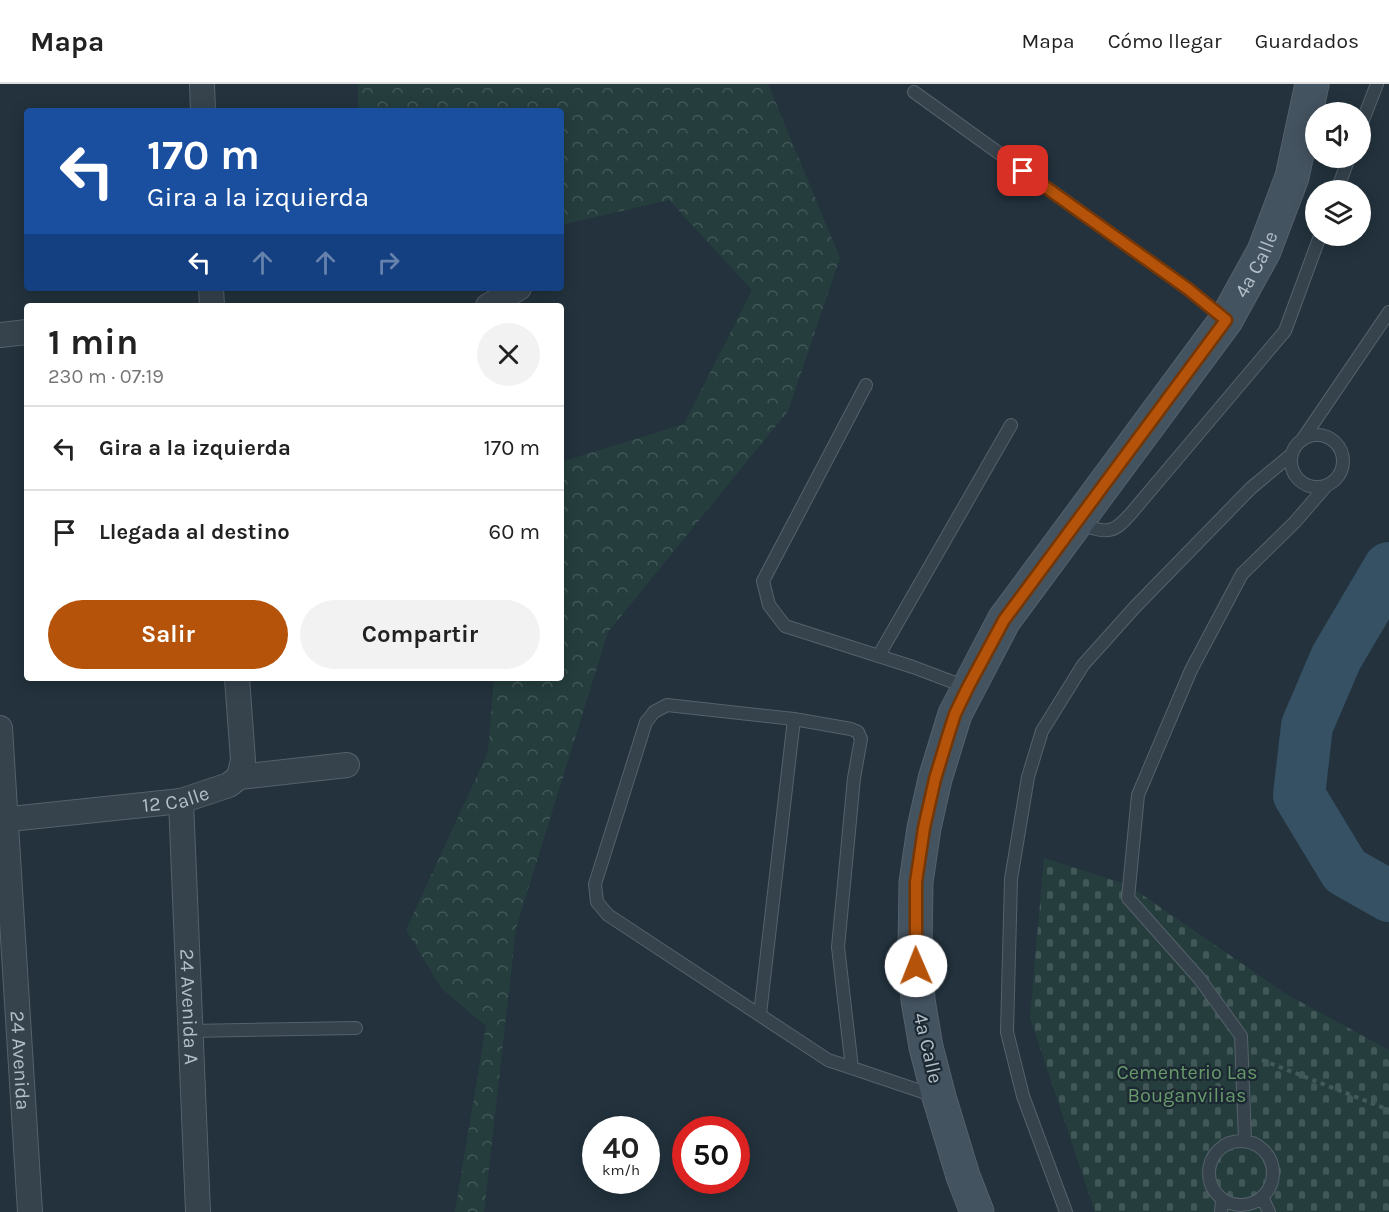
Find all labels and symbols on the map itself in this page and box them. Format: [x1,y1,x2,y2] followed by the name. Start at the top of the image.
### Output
[997,145,1048,196] pin
[1229,228,1282,301] street label: 4a Calle
[141,781,212,816] street label: 12 Calle
[884,934,948,998] position arrow
[176,948,203,1065] street label: 24 Avenida A
[6,1010,35,1111] street label: 24 Avenida
[909,1010,947,1086] street label: 4a Calle
[1116,1061,1258,1107] park label: Cementerio Las Bouganvilias
[672,1116,750,1194] speed limit sign: 50

